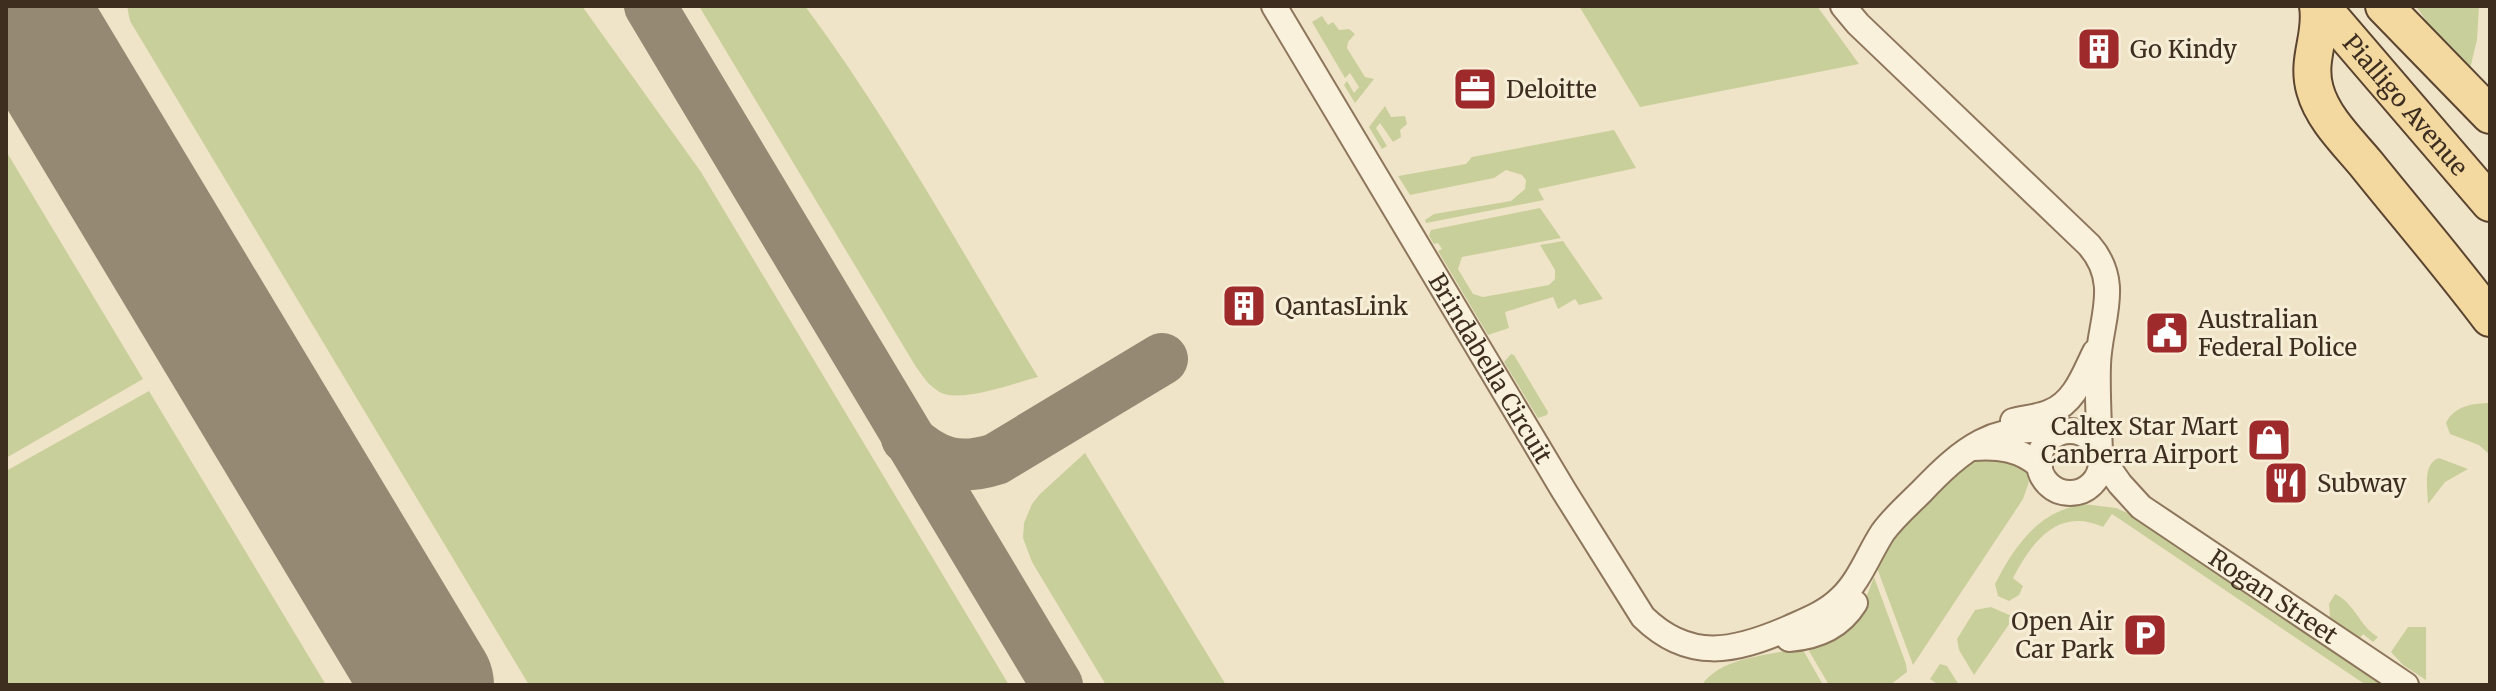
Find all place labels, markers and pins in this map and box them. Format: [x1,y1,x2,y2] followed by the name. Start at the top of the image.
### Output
[2075,25,2123,73] building icon: Go Kindy
[2130,34,2237,65] place label: Go Kindy
[1451,65,1499,113] office icon: Deloitte
[1506,74,1597,105] place label: Deloitte
[1220,282,1268,330] building icon: QantasLink
[1275,291,1409,322] place label: QantasLink
[2197,304,2357,363] place label: Australian Federal Police
[2143,309,2191,357] public building icon: Australian Federal Police
[2041,411,2239,470] place label: Caltex Star Mart Canberra Airport
[2245,416,2293,464] shop icon: Caltex Star Mart Canberra Airport
[2262,459,2310,507] restaurant icon: Subway
[2317,468,2407,499] place label: Subway
[2011,606,2115,665] place label: Open Air Car Park
[2121,611,2169,659] parking icon: Open Air Car Park

